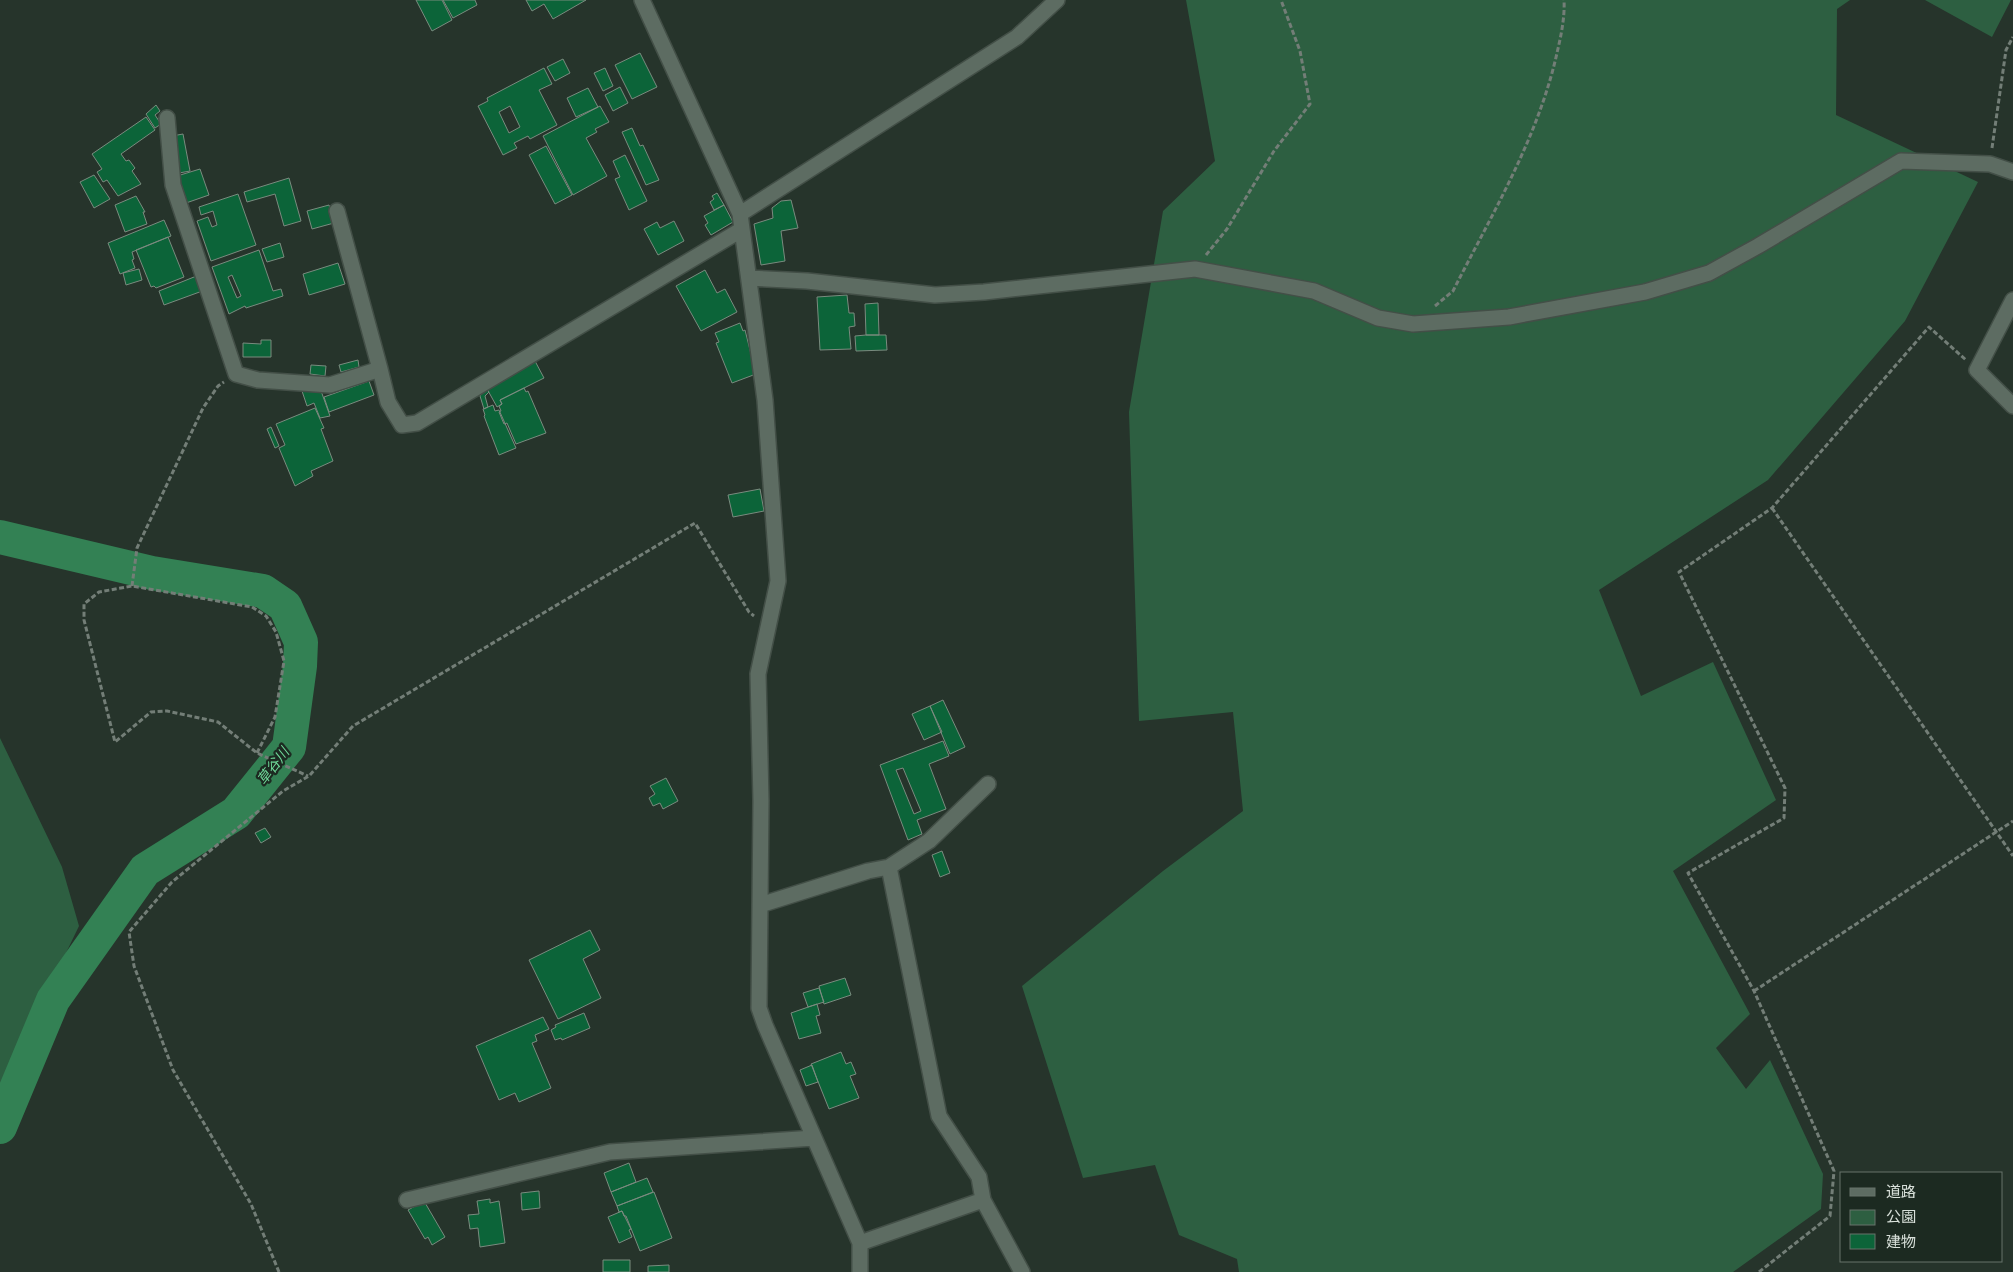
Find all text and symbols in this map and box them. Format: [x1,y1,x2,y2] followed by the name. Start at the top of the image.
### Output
[252,742,295,789] water label: 草谷川
[1840,1172,2003,1262] legend
[1886,1181,1916,1202] text: 道路
[1886,1206,1916,1227] text: 公園
[1886,1231,1916,1252] text: 建物

